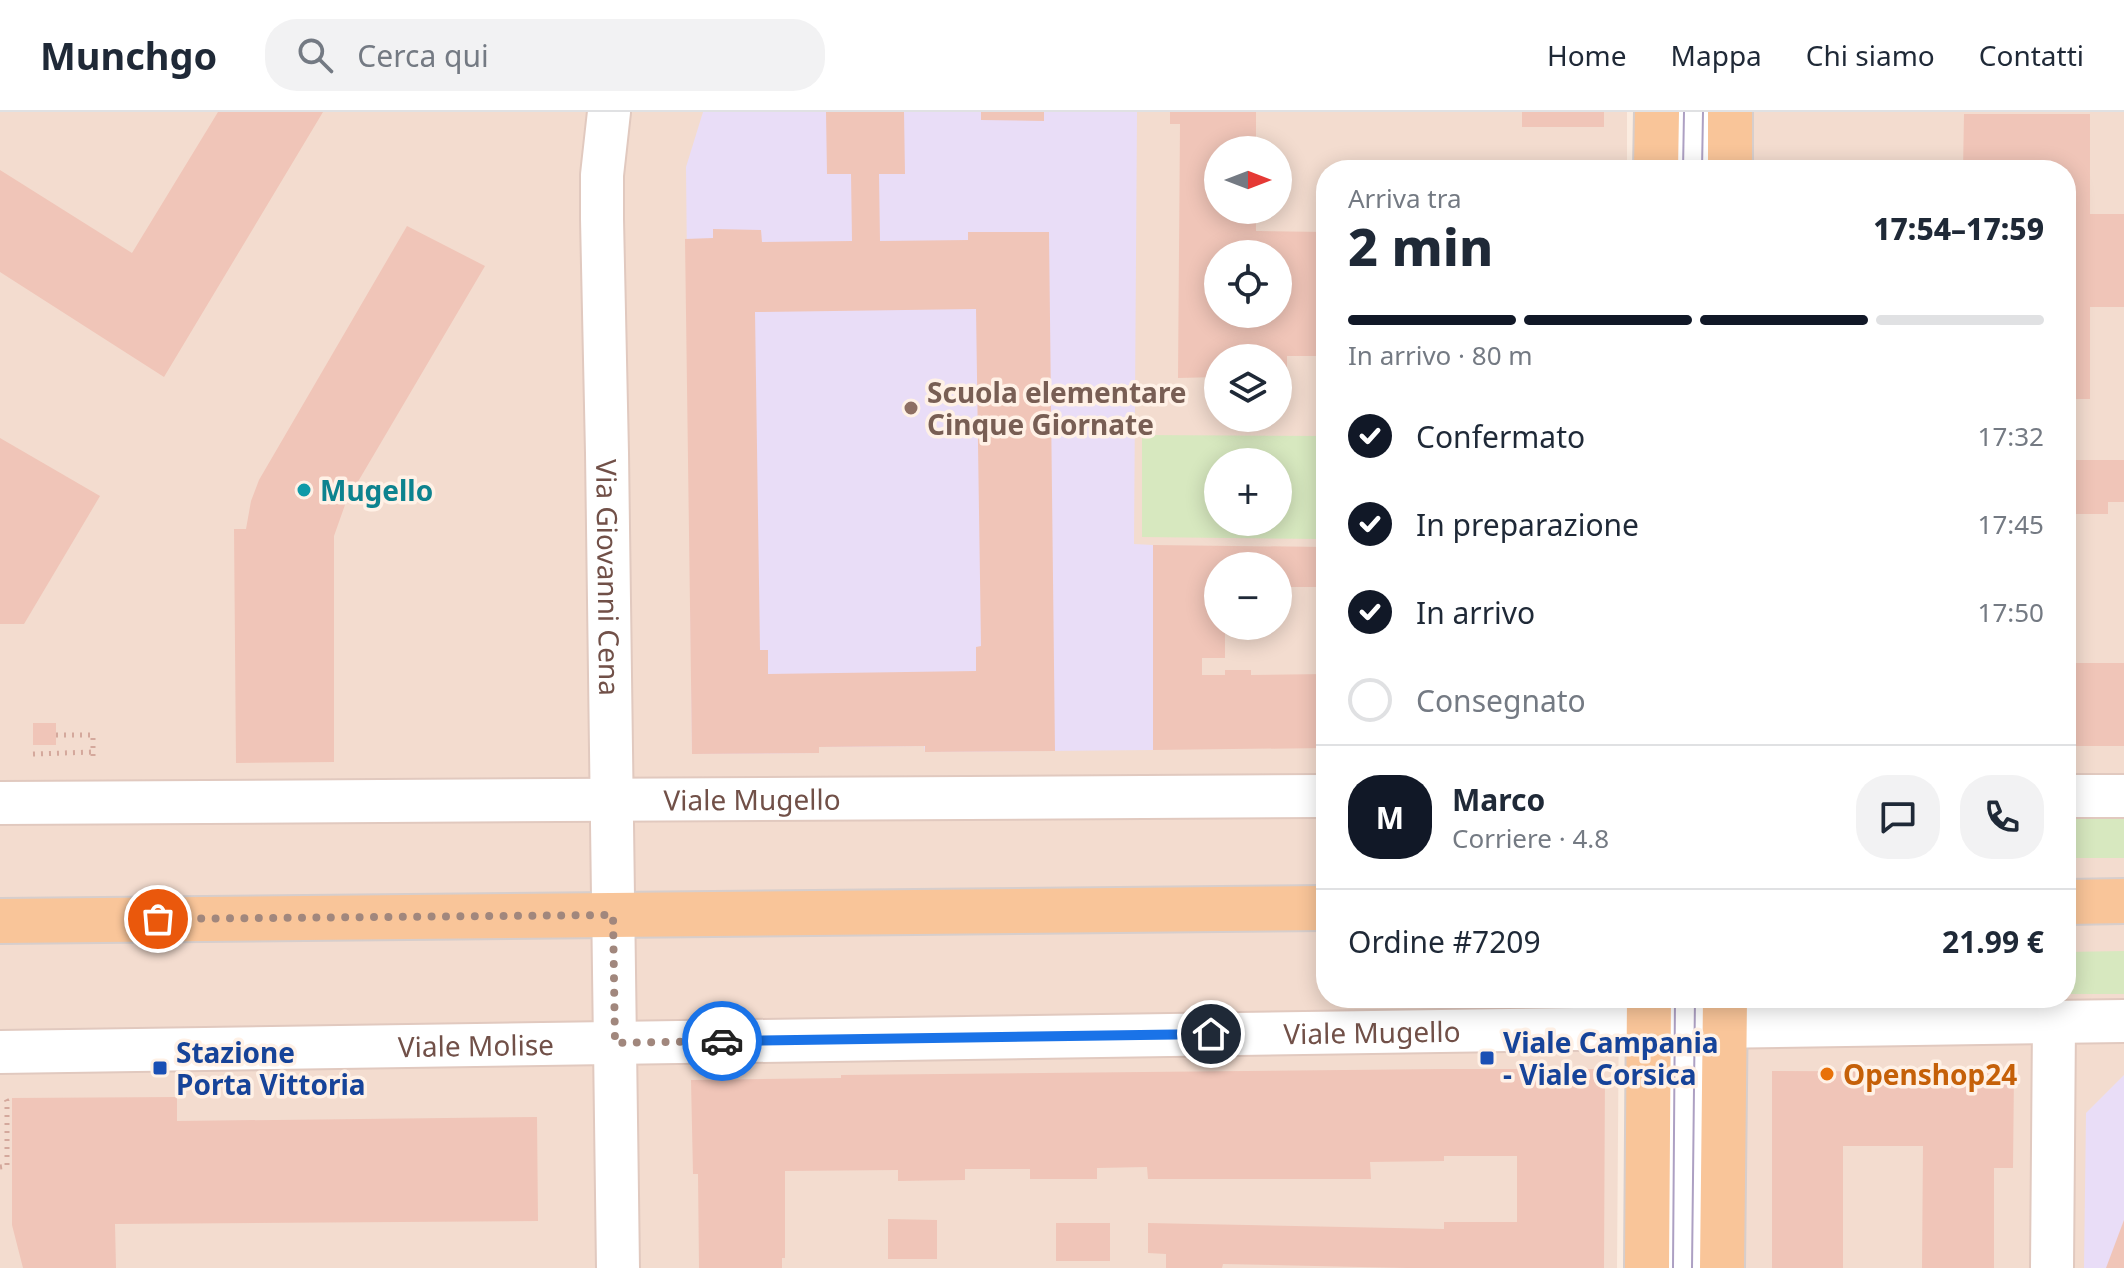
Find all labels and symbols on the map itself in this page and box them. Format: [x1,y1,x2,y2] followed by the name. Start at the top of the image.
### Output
[1204,136,1292,224] north arrow
[927,373,1187,443] place label: Scuola elementare Cinque Giornate
[902,399,920,417] marker: Scuola elementare Cinque Giornate
[588,459,629,696] street label: Via Giovanni Cena
[320,471,433,509] place label: Mugello
[295,481,313,499] marker: Mugello
[663,780,841,818] street label: Viale Mugello
[124,885,192,953] pin
[1177,1000,1245,1068] pin
[682,1001,762,1081] courier
[1283,1012,1461,1052] street label: Viale Mugello
[1503,1023,1719,1093] place label: Viale Campania - Viale Corsica
[398,1025,554,1065] street label: Viale Molise
[176,1033,366,1103] place label: Stazione Porta Vittoria
[1478,1049,1496,1067] marker: Viale Campania - Viale Corsica
[1843,1055,2017,1093] place label: Openshop24
[151,1059,169,1077] marker: Stazione Porta Vittoria
[1818,1065,1836,1083] marker: Openshop24

